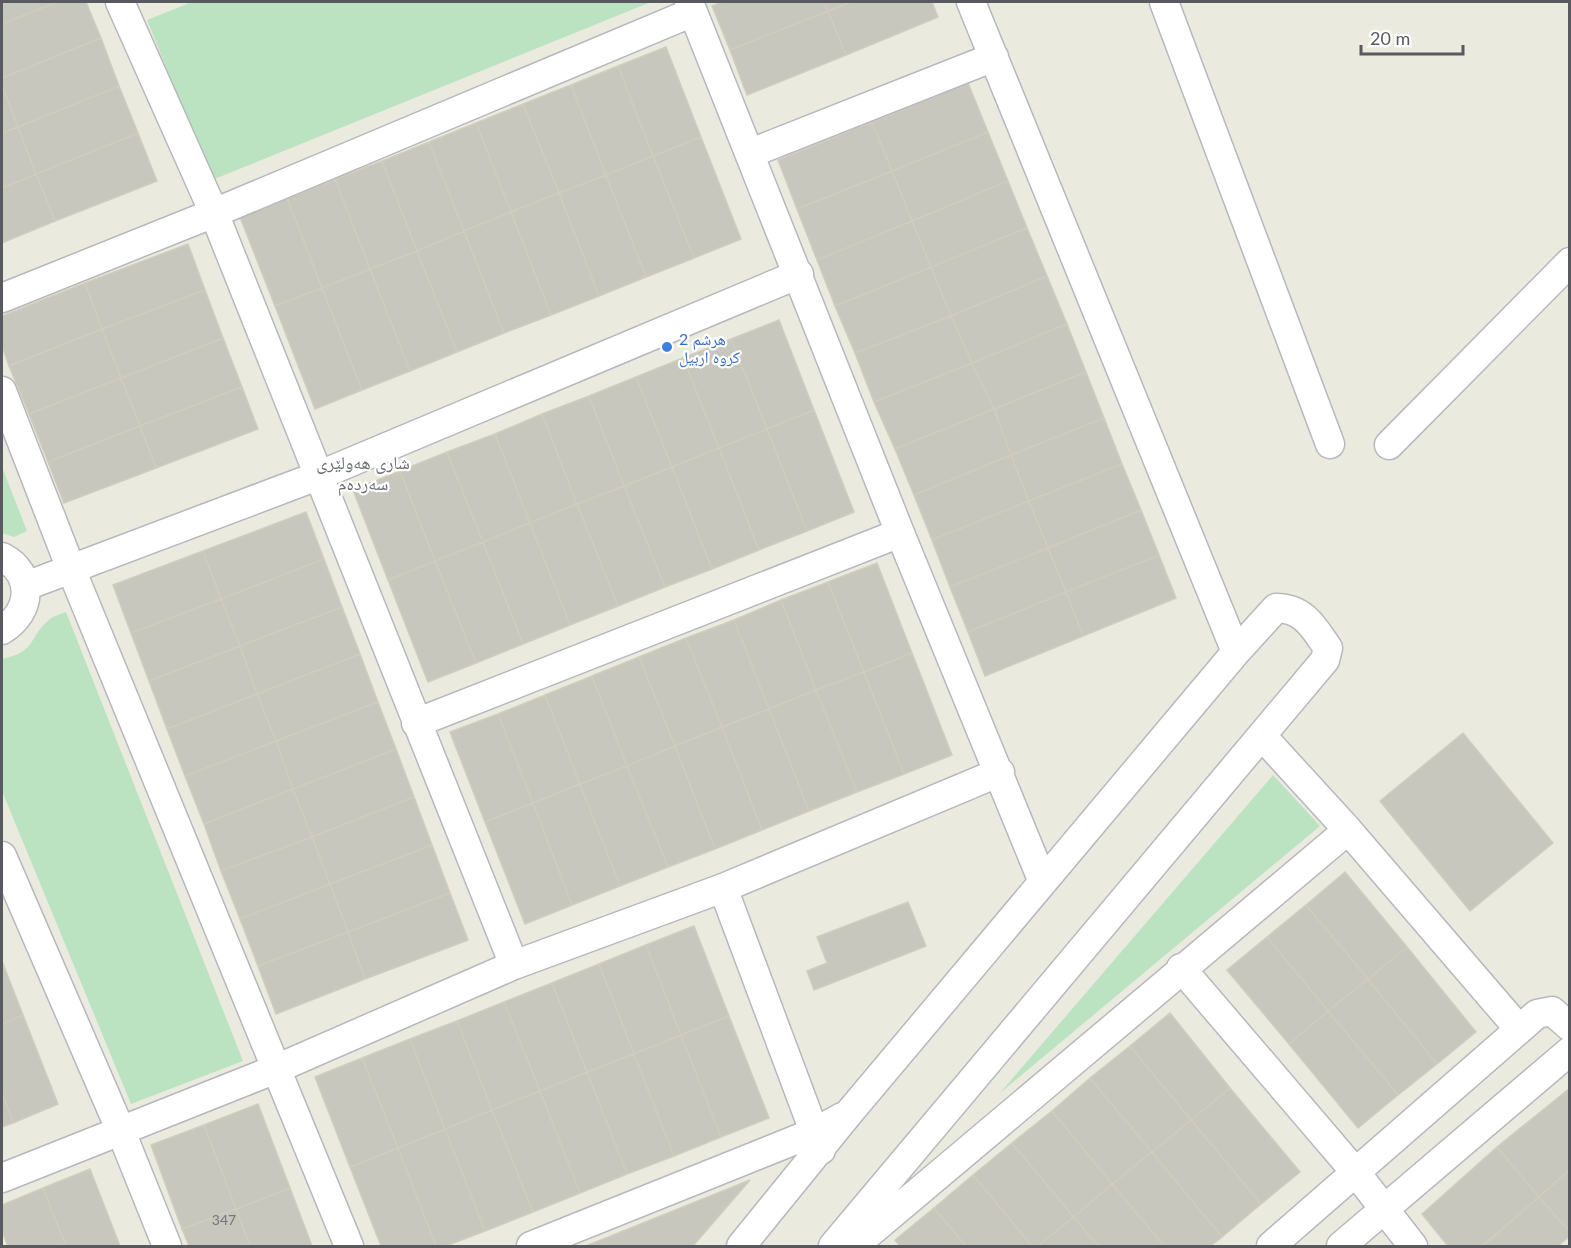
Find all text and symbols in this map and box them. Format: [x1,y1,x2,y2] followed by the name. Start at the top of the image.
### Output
[1361,18,1463,56] scale bar
[1370,27,1410,49] text: 20 m
[679,329,740,368] place label: هرشم 2 كروه اربيل
[660,340,674,354] marker: هرشم 2 كروه اربيل
[316,451,410,496] district label: شاری هه‌ولێری سه‌رده‌م
[212,1211,236,1228] house number: 347

